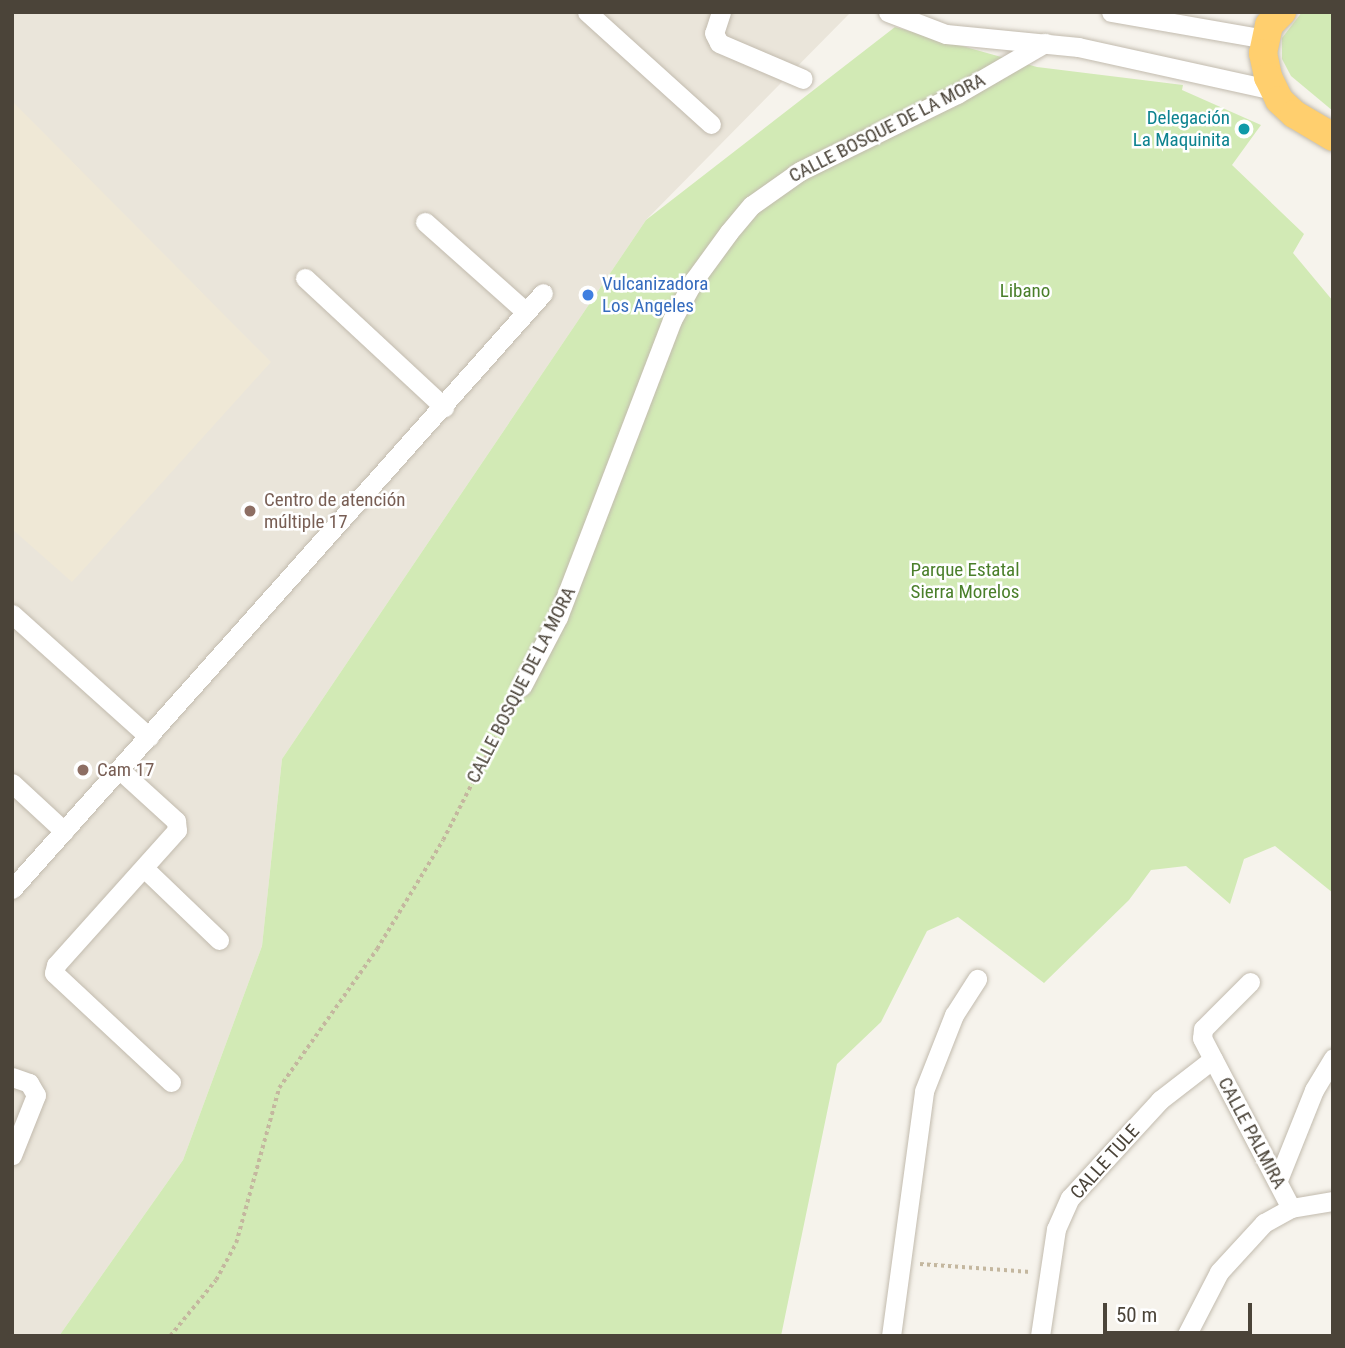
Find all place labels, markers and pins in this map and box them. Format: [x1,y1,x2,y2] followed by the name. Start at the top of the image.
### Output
[1133,107,1230,151] place label: Delegación La Maquinita
[1236,121,1252,137] marker: Delegación La Maquinita
[602,273,708,317] place label: Vulcanizadora Los Angeles
[580,287,596,303] marker: Vulcanizadora Los Angeles
[264,489,405,533] place label: Centro de atención múltiple 17
[242,503,258,519] marker: Centro de atención múltiple 17
[97,759,154,781] place label: Cam 17
[75,762,91,778] marker: Cam 17

